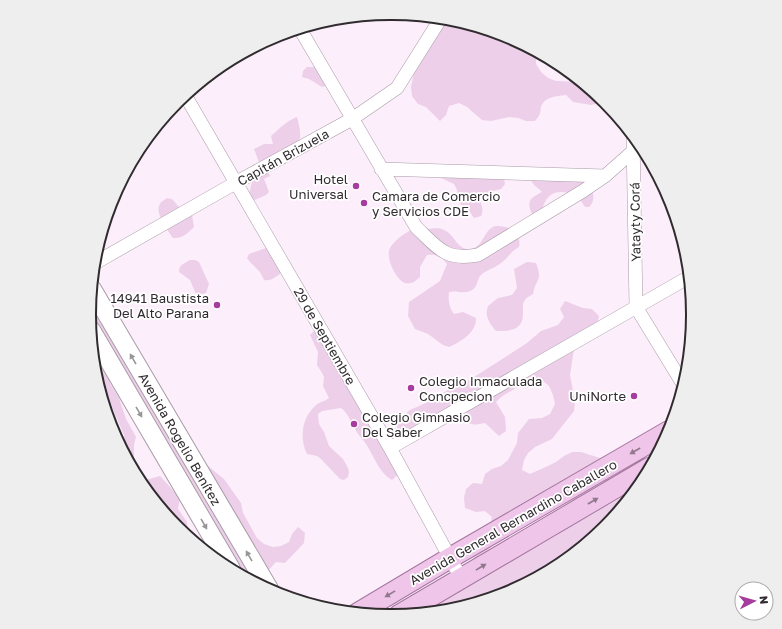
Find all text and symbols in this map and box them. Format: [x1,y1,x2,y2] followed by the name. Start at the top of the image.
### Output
[234,125,332,189] street label: Capitán Brizuela
[289,171,348,202] place label: Hotel Universal
[351,181,361,191] marker: Hotel Universal
[626,182,644,262] street label: Yatayty Corá
[372,188,501,219] place label: Camara de Comercio y Servicios CDE
[359,198,369,208] marker: Camara de Comercio y Servicios CDE
[291,285,359,387] street label: 29 de Septiembre
[110,290,209,321] place label: 14941 Baustista Del Alto Parana
[212,300,222,310] marker: 14941 Baustista Del Alto Parana
[130,353,137,365] one-way arrow
[135,370,225,508] street label: Avenida Rogelio Benítez
[419,373,542,404] place label: Colegio Inmaculada Concpecion
[406,383,416,393] marker: Colegio Inmaculada Concpecion
[569,388,626,404] place label: UniNorte
[629,391,639,401] marker: UniNorte
[135,406,142,418] one-way arrow
[362,409,471,440] place label: Colegio Gimnasio Del Saber
[349,419,359,429] marker: Colegio Gimnasio Del Saber
[629,447,641,454] one-way arrow
[407,456,620,588] street label: Avenida General Bernardino Caballero
[588,497,598,505] one-way arrow
[201,518,208,530] one-way arrow
[245,551,253,561] one-way arrow
[475,563,487,570] one-way arrow
[734,581,774,621] north arrow
[384,591,396,598] one-way arrow
[758,595,771,605] text: N

